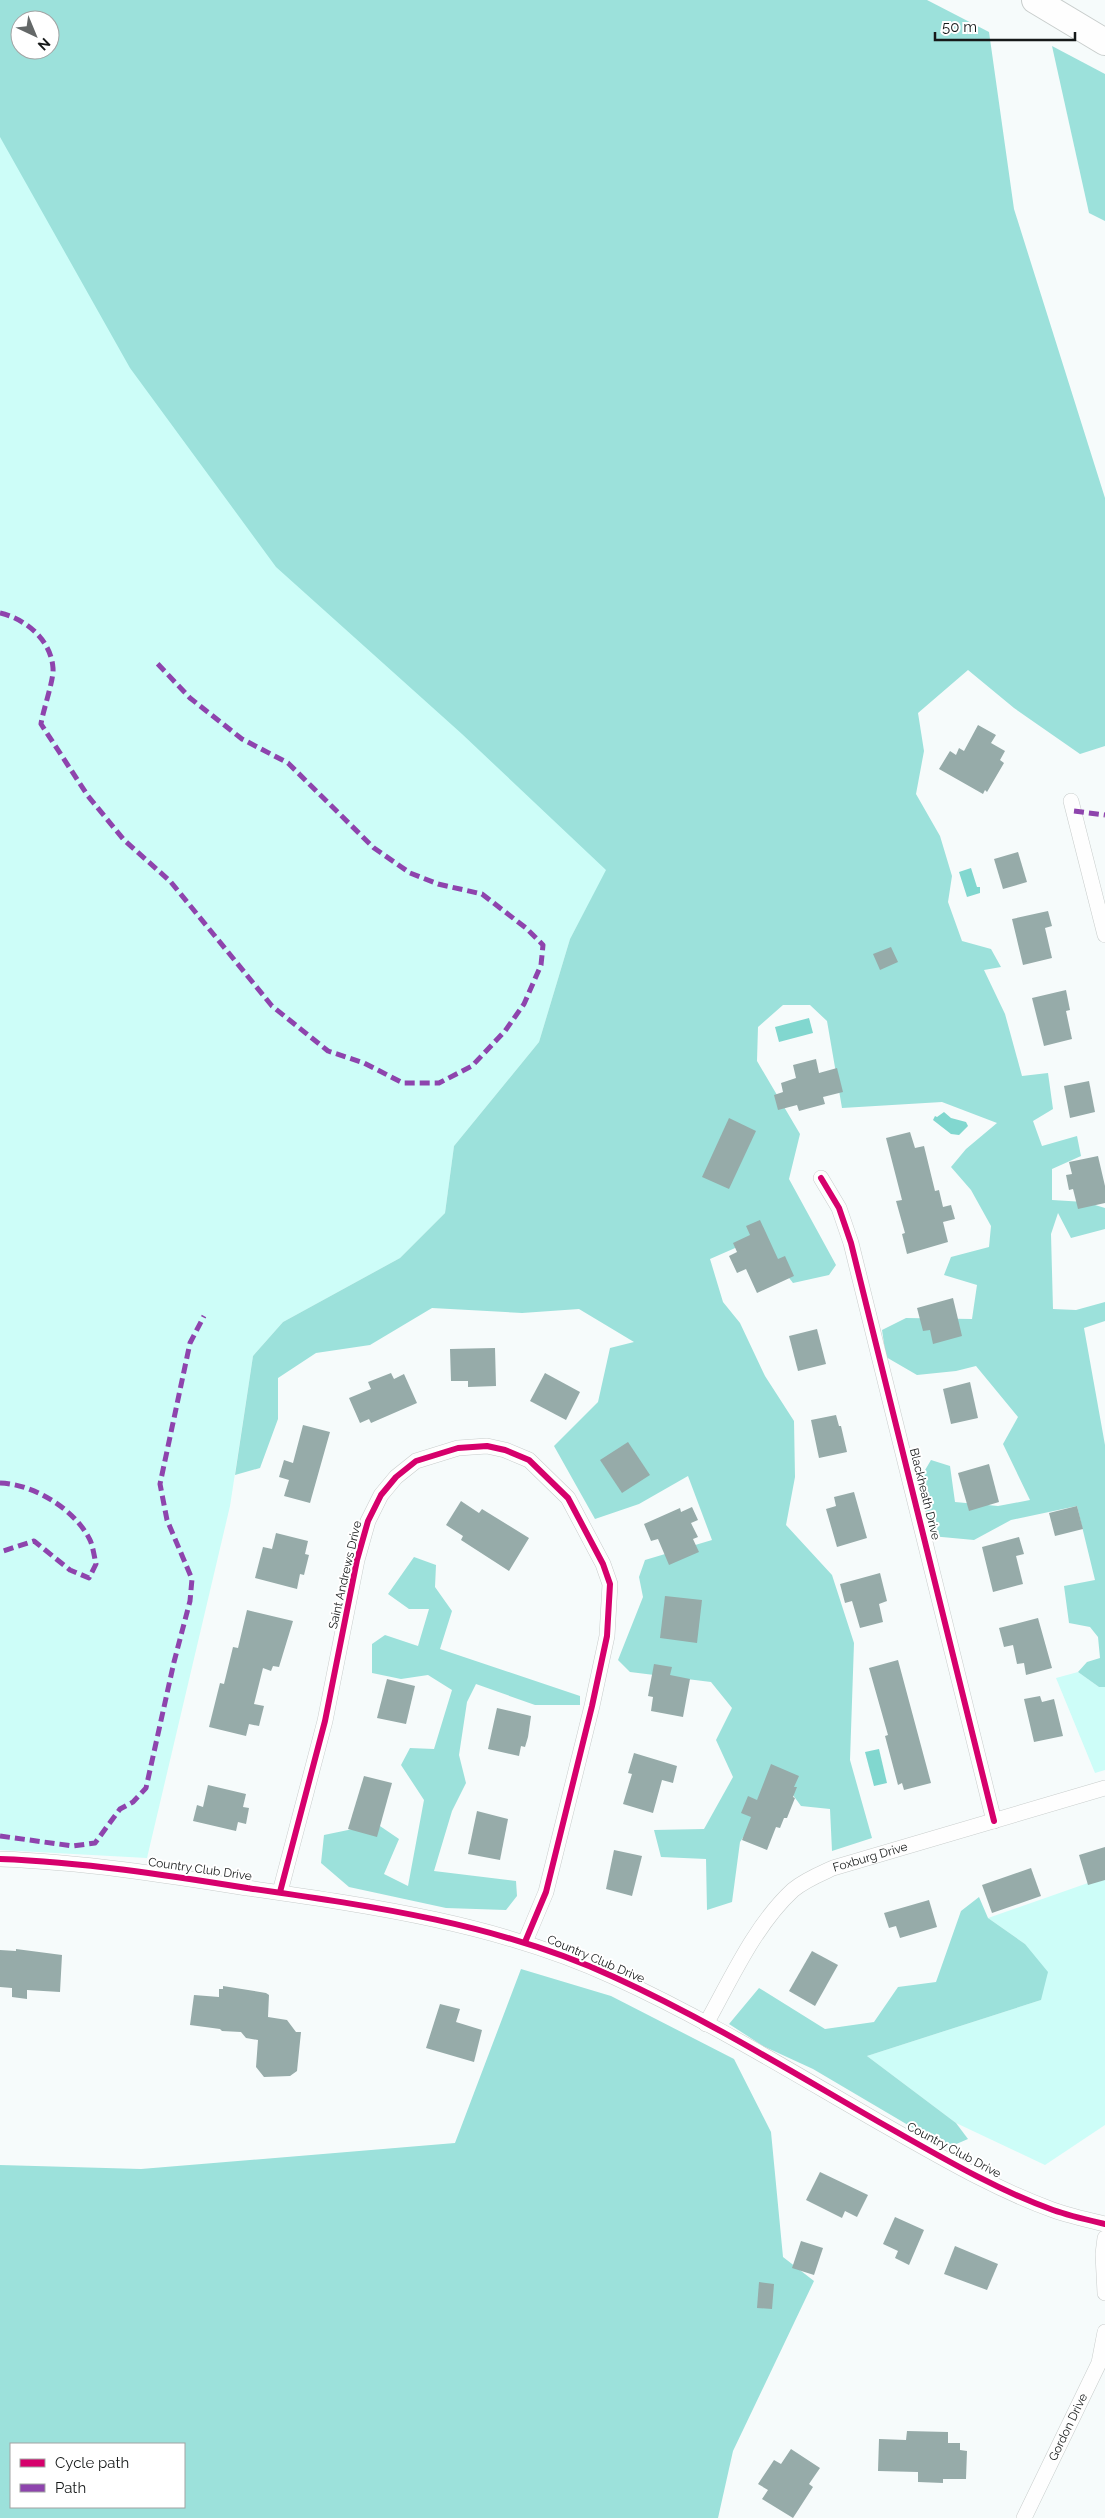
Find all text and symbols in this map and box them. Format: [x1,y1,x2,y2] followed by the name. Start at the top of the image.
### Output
[10,10,60,60] north arrow
[935,10,1075,42] scale bar
[942,18,977,36] text: 50 m
[35,35,53,54] text: N
[907,1447,943,1541] street label: Blackheath Drive
[326,1520,364,1630] street label: Saint Andrews Drive
[831,1839,909,1875] street label: Foxburg Drive
[147,1855,253,1883] street label: Country Club Drive
[545,1932,647,1986] street label: Country Club Drive
[905,2119,1003,2181] street label: Country Club Drive
[1046,2391,1090,2463] street label: Gordon Drive
[10,2443,185,2508] legend
[55,2454,129,2472] text: Cycle path
[55,2479,86,2497] text: Path

